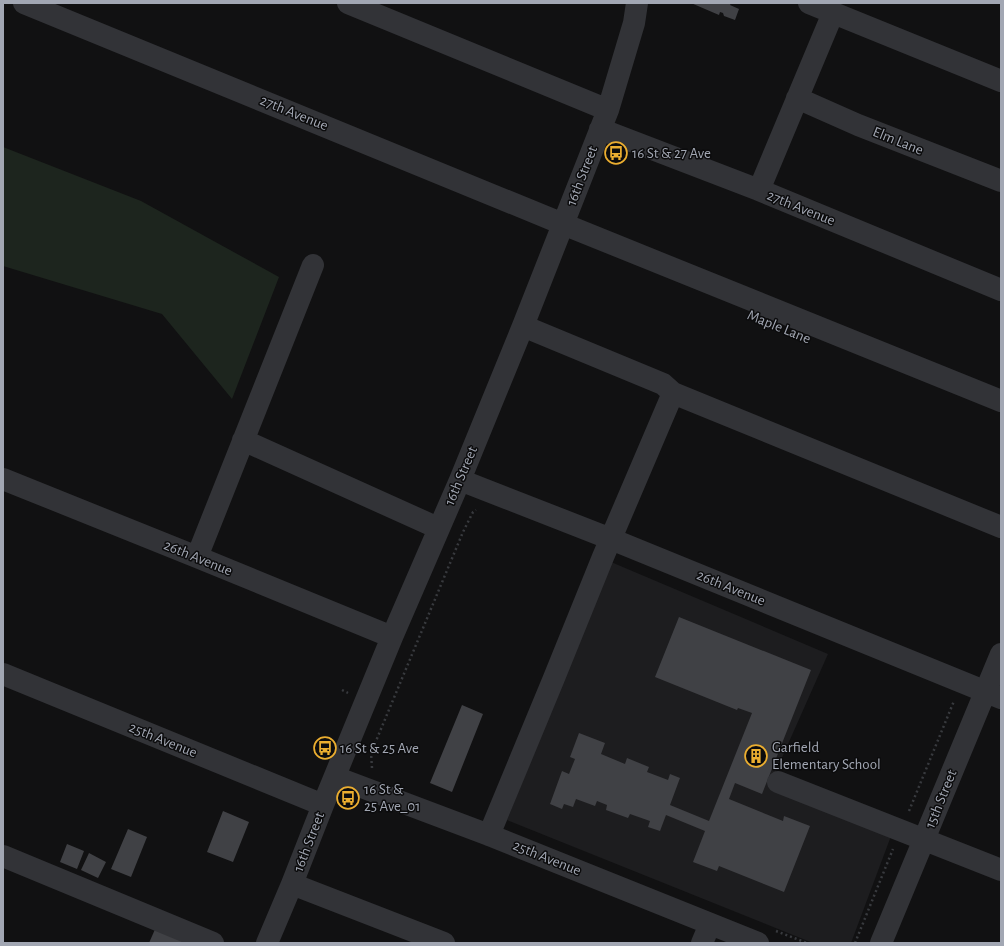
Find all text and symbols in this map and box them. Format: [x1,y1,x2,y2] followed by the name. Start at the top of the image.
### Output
[258,93,330,133] street label: 27th Avenue
[871,124,925,158] street label: Elm Lane
[603,140,629,166] bus stop icon: 16 St & 27 Ave
[564,144,600,208] street label: 16th Street
[632,146,711,161] place label: 16 St & 27 Ave
[765,188,837,228] street label: 27th Avenue
[745,307,813,347] street label: Maple Lane
[442,444,480,508] street label: 16th Street
[162,537,235,579] street label: 26th Avenue
[695,567,768,609] street label: 26th Avenue
[127,720,199,760] street label: 25th Avenue
[312,735,338,761] bus stop icon: 16 St & 25 Ave
[772,740,881,772] place label: Garfield Elementary School
[340,741,419,756] place label: 16 St & 25 Ave
[743,743,769,769] building icon: Garfield Elementary School
[922,767,960,830] street label: 15th Street
[364,782,420,814] place label: 16 St & 25 Ave_01
[335,785,361,811] bus stop icon: 16 St & 25 Ave_01
[291,810,327,874] street label: 16th Street
[511,838,583,878] street label: 25th Avenue

